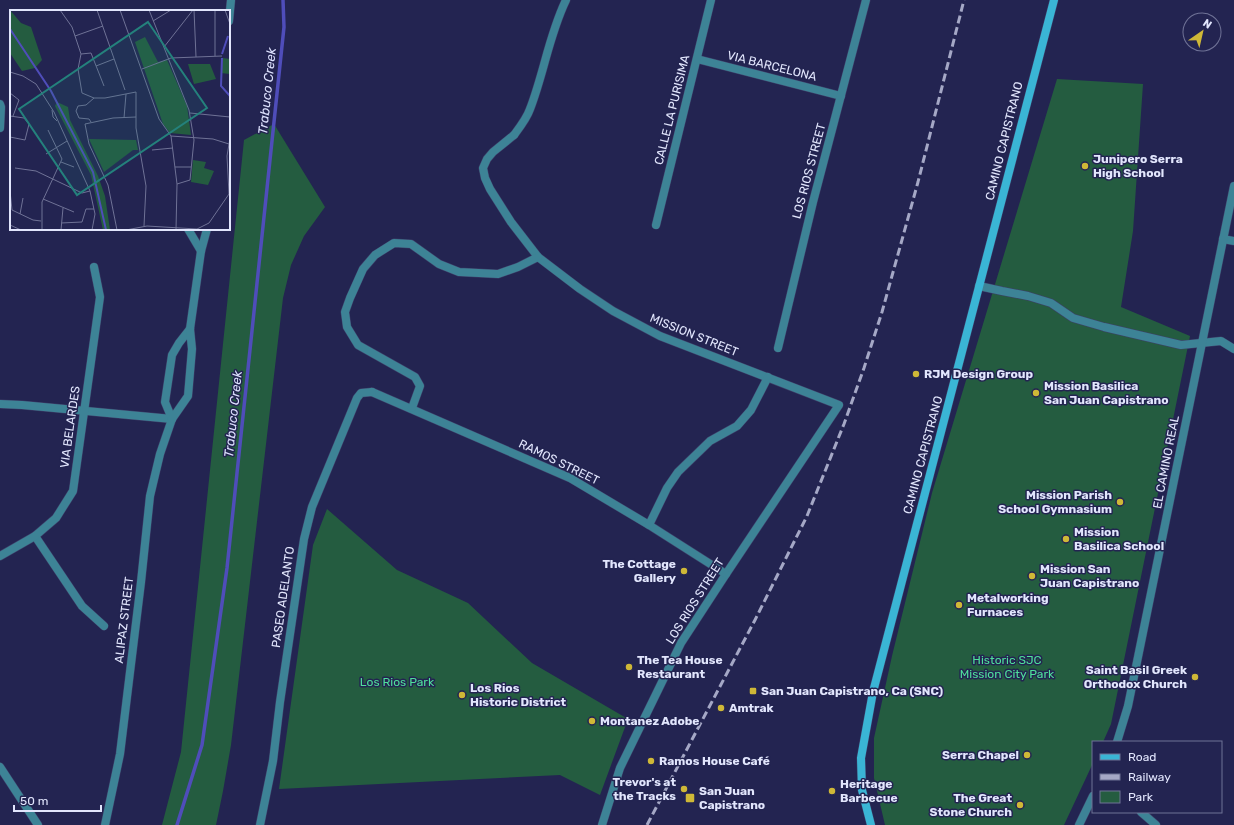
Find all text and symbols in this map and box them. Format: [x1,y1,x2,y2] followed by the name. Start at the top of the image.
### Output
[10,10,230,230] inset map
[1182,12,1222,52] north arrow
[1200,17,1214,32] text: N
[255,46,279,135] water label: Trabuco Creek
[726,48,818,84] street label: VIA BARCELONA
[652,54,692,166] street label: CALLE LA PURISIMA
[982,80,1026,202] street label: CAMINO CAPISTRANO
[789,122,829,220] street label: LOS RIOS STREET
[1093,152,1183,180] place label: Junipero Serra High School
[1080,161,1090,171] marker: Junipero Serra High School
[648,311,740,359] street label: MISSION STREET
[924,367,1033,381] place label: RJM Design Group
[221,369,245,458] water label: Trabuco Creek
[911,369,921,379] marker: RJM Design Group
[1044,379,1169,407] place label: Mission Basilica San Juan Capistrano
[57,385,83,469] street label: VIA BELARDES
[1031,388,1041,398] marker: Mission Basilica San Juan Capistrano
[900,394,946,516] street label: CAMINO CAPISTRANO
[1150,414,1182,510] street label: EL CAMINO REAL
[517,436,601,488] street label: RAMOS STREET
[998,488,1112,516] place label: Mission Parish School Gymnasium
[1115,497,1125,507] marker: Mission Parish School Gymnasium
[1074,525,1164,553] place label: Mission Basilica School
[1061,534,1071,544] marker: Mission Basilica School
[269,545,297,649] street label: PASEO ADELANTO
[663,555,727,646] street label: LOS RIOS STREET
[602,557,676,585] place label: The Cottage Gallery
[1040,562,1139,590] place label: Mission San Juan Capistrano
[679,566,689,576] marker: The Cottage Gallery
[1027,571,1037,581] marker: Mission San Juan Capistrano
[112,576,136,664] street label: ALIPAZ STREET
[967,591,1049,619] place label: Metalworking Furnaces
[954,600,964,610] marker: Metalworking Furnaces
[637,653,723,681] place label: The Tea House Restaurant
[960,653,1055,681] park label: Historic SJC Mission City Park
[624,662,634,672] marker: The Tea House Restaurant
[1084,663,1187,691] place label: Saint Basil Greek Orthodox Church
[1190,672,1200,682] marker: Saint Basil Greek Orthodox Church
[360,675,435,689] park label: Los Rios Park
[470,681,567,709] place label: Los Rios Historic District
[761,684,944,698] place label: San Juan Capistrano, Ca (SNC)
[748,686,758,696] marker: San Juan Capistrano, Ca (SNC)
[457,690,467,700] marker: Los Rios Historic District
[729,701,774,715] place label: Amtrak
[716,703,726,713] marker: Amtrak
[600,714,699,728] place label: Montanez Adobe
[587,716,597,726] marker: Montanez Adobe
[1092,741,1222,813] legend
[942,748,1019,762] place label: Serra Chapel
[1022,750,1032,760] marker: Serra Chapel
[1128,750,1156,764] text: Road
[659,754,770,768] place label: Ramos House Café
[646,756,656,766] marker: Ramos House Café
[1128,770,1171,784] text: Railway
[613,775,676,803] place label: Trevor's at the Tracks
[840,777,898,805] place label: Heritage Barbecue
[679,784,689,794] marker: Trevor's at the Tracks
[699,784,765,812] place label: San Juan Capistrano
[827,786,837,796] marker: Heritage Barbecue
[14,787,101,813] scale bar
[1128,790,1154,804] text: Park
[930,791,1012,819] place label: The Great Stone Church
[684,792,696,804] marker: San Juan Capistrano
[20,794,48,808] text: 50 m
[1015,800,1025,810] marker: The Great Stone Church

